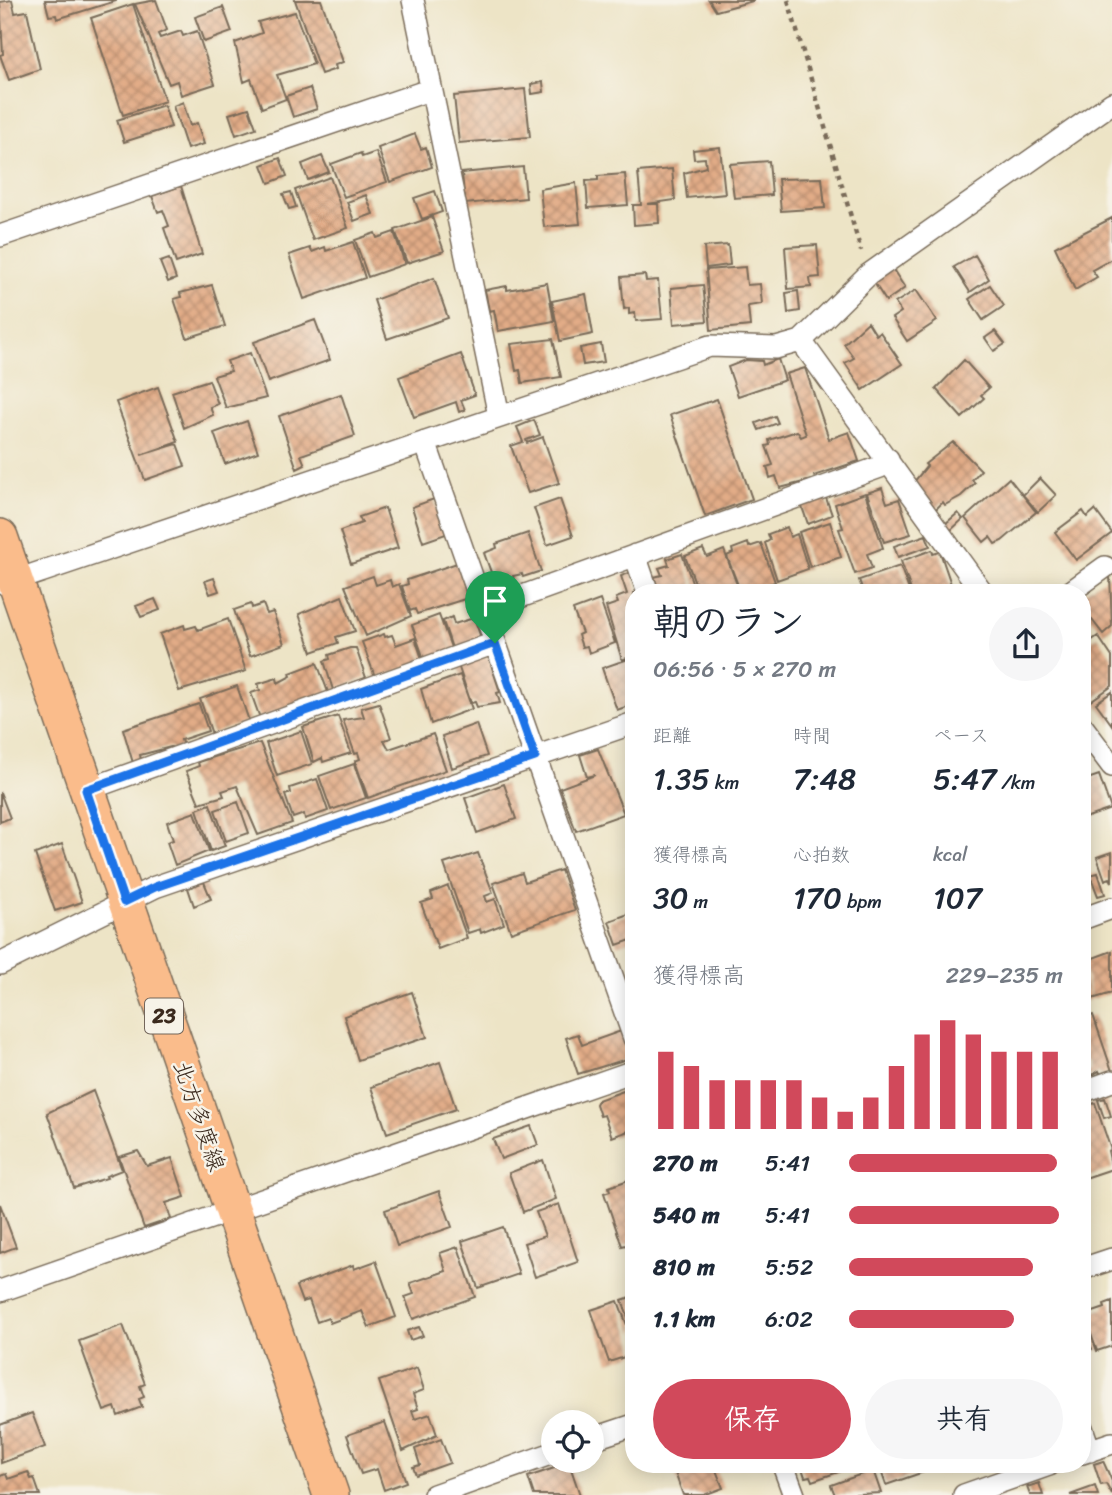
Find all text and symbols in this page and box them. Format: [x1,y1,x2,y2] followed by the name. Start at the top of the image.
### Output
[465,571,525,643] pin
[476,582,514,620] icon: arrive
[653,589,805,656] text: 朝のラン
[989,607,1063,681] button: share
[653,649,836,690] text: 06:56 · 5 × 270 m
[653,719,691,752] text: 距離
[793,719,831,752] text: 時間
[933,719,989,752] text: ペース
[653,752,710,806] text: 1.35
[793,752,856,806] text: 7:48
[933,752,996,806] text: 5:47
[710,766,739,799] text: km
[996,766,1035,799] text: /km
[653,838,729,871] text: 獲得標高
[793,838,850,871] text: 心拍数
[933,838,968,871] text: kcal
[653,871,688,925] text: 30
[793,871,842,925] text: 170
[933,871,982,925] text: 107
[688,885,708,918] text: m
[842,885,882,918] text: bpm
[653,955,745,996] text: 獲得標高
[946,955,1063,996] text: 229–235 m
[145,998,183,1034] road number: 23
[161,1055,237,1177] street label: 北方多度線
[653,1143,718,1184] text: 270 m
[765,1143,810,1184] text: 5:41
[653,1195,720,1236] text: 540 m
[765,1195,810,1236] text: 5:41
[653,1247,715,1288] text: 810 m
[765,1247,813,1288] text: 5:52
[653,1299,716,1340] text: 1.1 km
[765,1299,813,1340] text: 6:02
[653,1379,851,1459] button: 保存
[865,1379,1063,1459] button: 共有
[541,1410,604,1473] map controls
[541,1410,604,1473] button: locate

